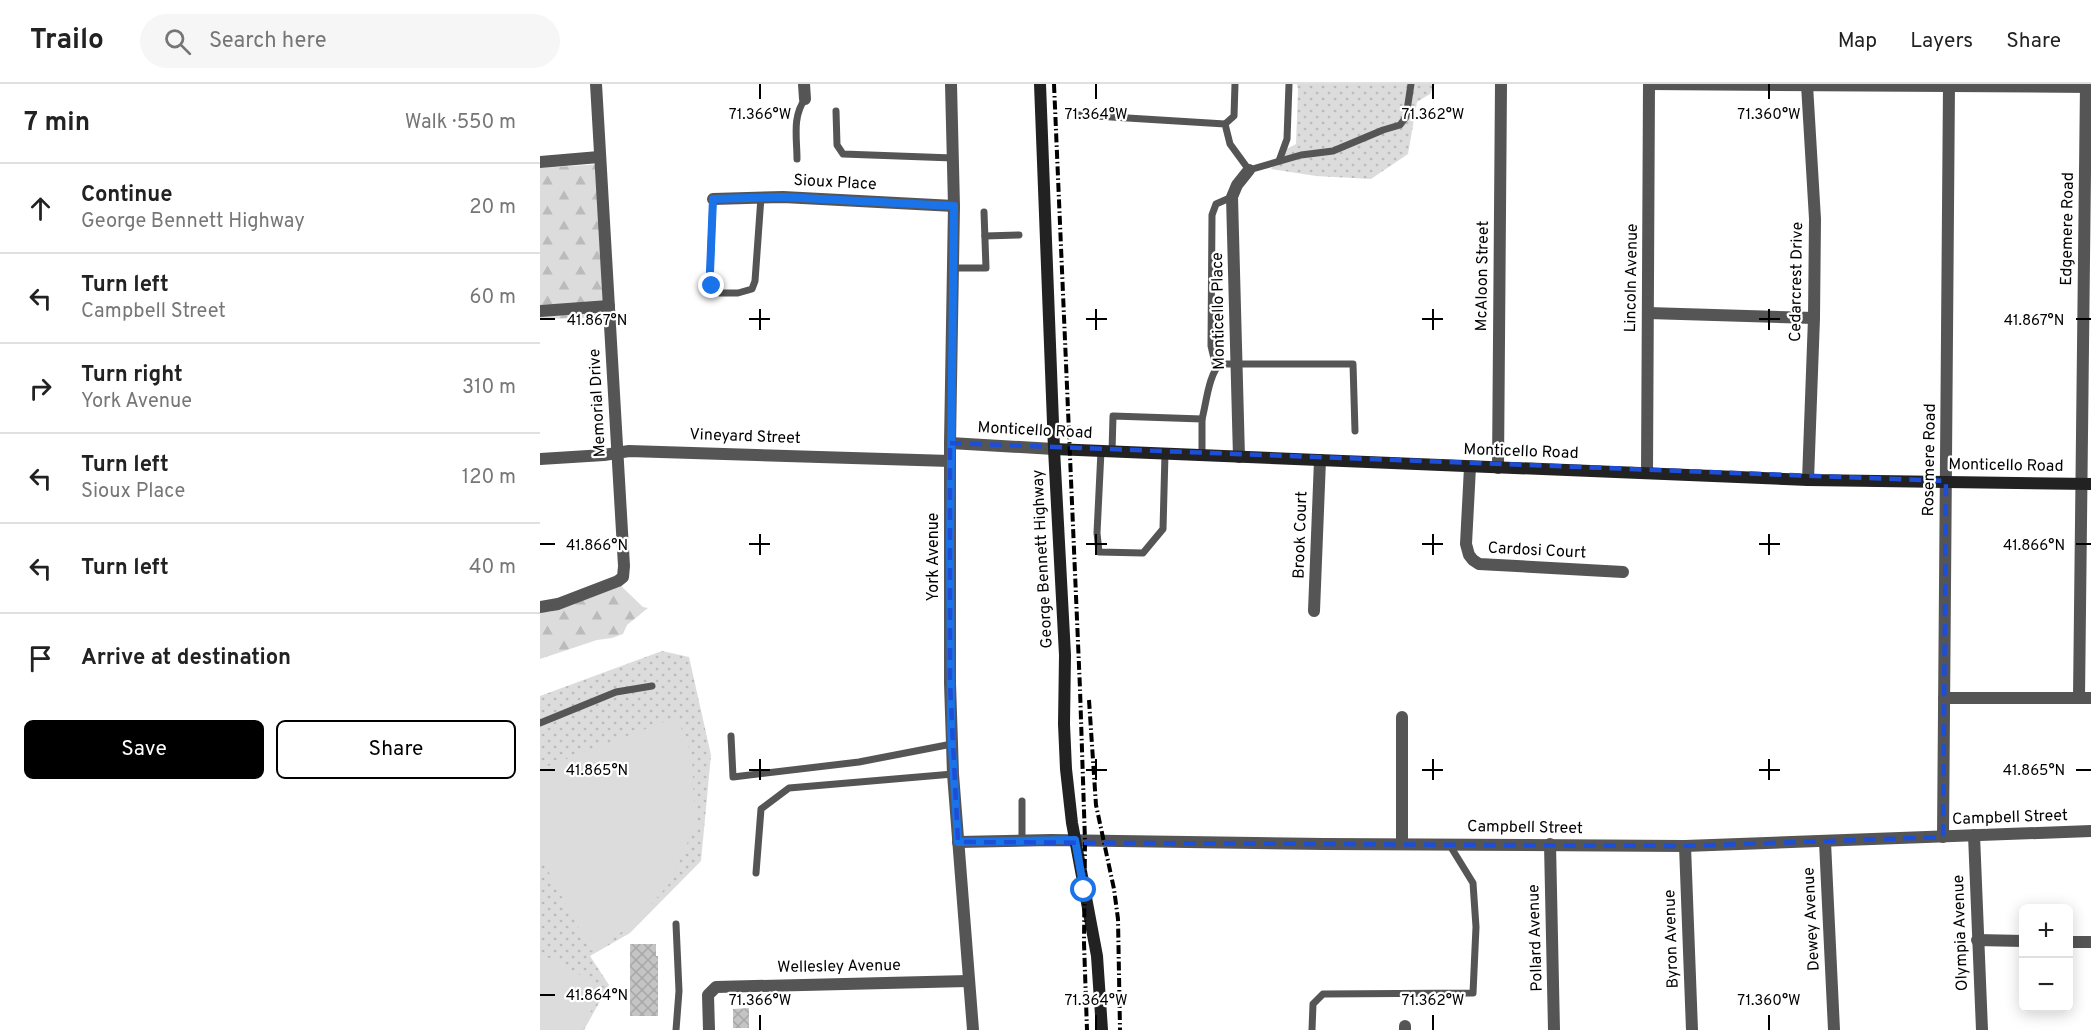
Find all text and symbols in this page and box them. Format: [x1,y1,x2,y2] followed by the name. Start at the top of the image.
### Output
[140,14,560,68] search box
[30,23,104,59] text: Trailo
[161,25,194,58] icon: search
[209,28,326,55] text: Search here
[1838,28,1877,55] text: Map
[1910,28,1973,55] text: Layers
[2006,28,2061,55] text: Share
[729,106,791,125] text: 71.366°W
[1064,106,1128,125] text: 71.364°W
[1402,106,1464,125] text: 71.362°W
[1737,106,1801,125] text: 71.360°W
[24,107,90,140] text: 7 min
[405,110,516,136] text: Walk · 550 m
[793,171,877,195] street label: Sioux Place
[2057,172,2079,286] street label: Edgemere Road
[81,182,172,209] text: Continue
[24,192,57,225] icon: ahead
[469,195,516,221] text: 20 m
[81,209,305,235] text: George Bennett Highway
[1472,220,1494,332] street label: McAloon Street
[1786,222,1808,342] street label: Cedarcrest Drive
[1621,223,1643,333] street label: Lincoln Avenue
[1208,252,1230,370] street label: Monticello Place
[81,272,169,299] text: Turn left
[698,272,724,298] route end
[24,282,57,315] icon: left
[470,285,516,311] text: 60 m
[81,299,226,325] text: Campbell Street
[567,312,627,331] text: 41.867°N
[2004,312,2064,331] text: 41.867°N
[585,348,611,458] street label: Memorial Drive
[81,362,183,389] text: Turn right
[24,372,57,405] icon: right
[462,375,516,401] text: 310 m
[81,389,192,415] text: York Avenue
[1919,403,1941,517] street label: Rosemere Road
[977,418,1093,444] street label: Monticello Road
[689,425,801,449] street label: Vineyard Street
[1463,440,1579,464] street label: Monticello Road
[81,452,169,479] text: Turn left
[1948,455,2064,477] street label: Monticello Road
[24,462,57,495] icon: left
[462,465,516,491] text: 120 m
[1028,469,1058,649] street label: George Bennett Highway
[81,479,185,505] text: Sioux Place
[1289,491,1313,579] street label: Brook Court
[924,513,944,601] street label: York Avenue
[566,537,628,556] text: 41.866°N
[2003,537,2065,556] text: 41.866°N
[1487,538,1587,564] street label: Cardosi Court
[24,552,57,585] icon: left
[81,555,169,582] text: Turn left
[469,555,516,581] text: 40 m
[24,642,57,675] icon: arrive
[81,645,291,672] text: Arrive at destination
[24,720,264,779] button: Save
[276,720,516,779] button: Share
[566,762,628,781] text: 41.865°N
[2003,762,2065,781] text: 41.865°N
[1952,806,2068,830] street label: Campbell Street
[1467,817,1583,839] street label: Campbell Street
[1799,867,1825,971] street label: Dewey Avenue
[1949,874,1973,992] street label: Olympia Avenue
[1070,876,1096,902] route start
[1524,884,1548,992] street label: Pollard Avenue
[1660,889,1684,989] street label: Byron Avenue
[2019,904,2073,1012] map controls
[2019,904,2073,958] button: +
[777,956,901,978] street label: Wellesley Avenue
[2019,958,2073,1012] button: −
[566,987,628,1006] text: 41.864°N
[729,992,791,1011] text: 71.366°W
[1064,992,1128,1011] text: 71.364°W
[1402,992,1464,1011] text: 71.362°W
[1737,992,1801,1011] text: 71.360°W

